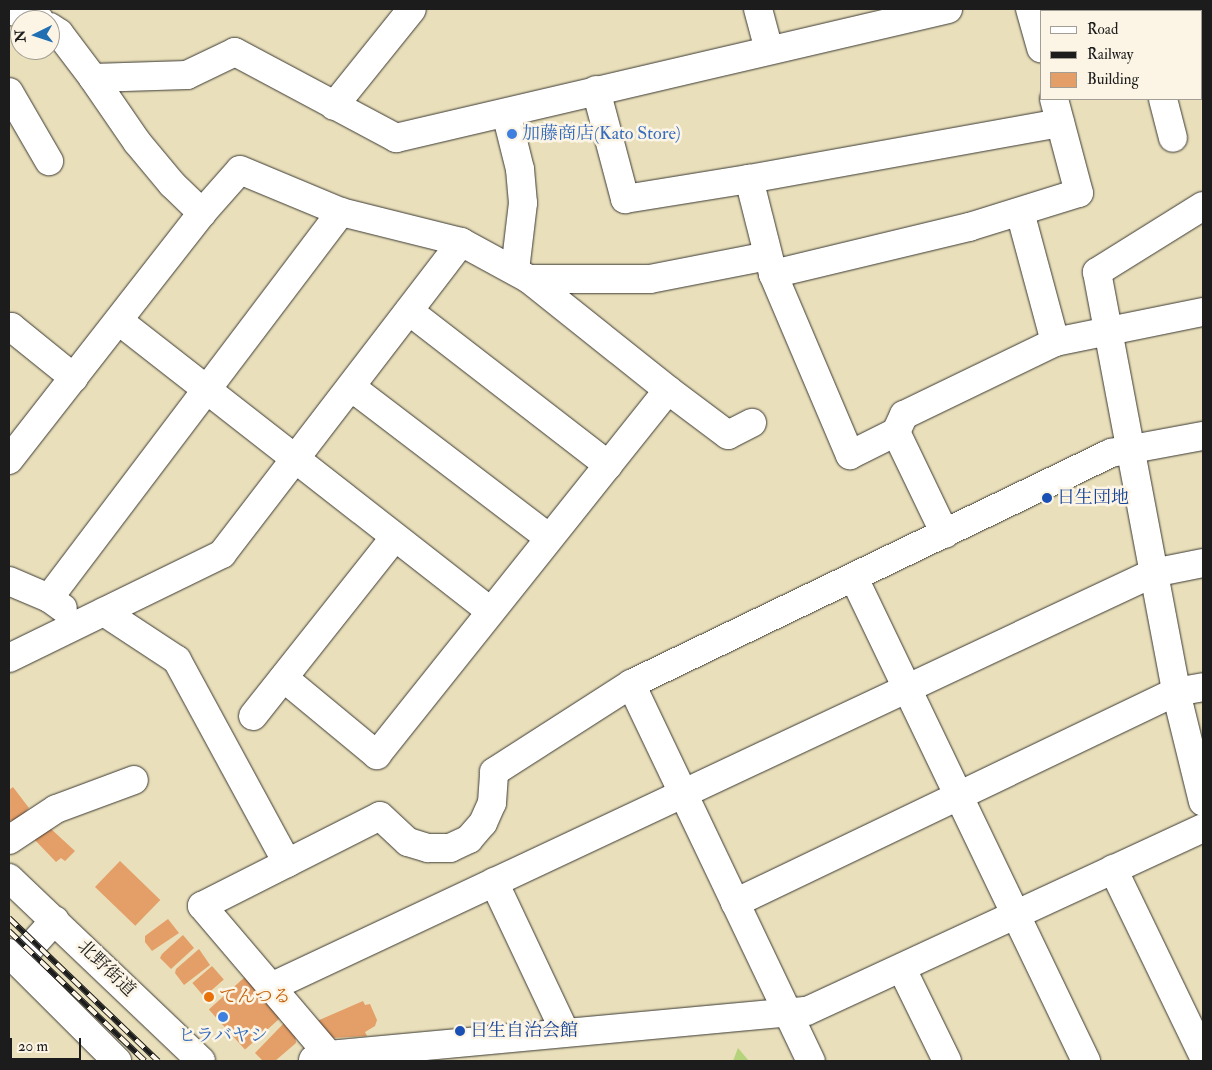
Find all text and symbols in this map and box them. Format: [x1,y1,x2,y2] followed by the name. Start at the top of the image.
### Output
[10,10,60,60] north arrow
[1040,10,1202,100] legend
[1087,20,1118,39] text: Road
[12,29,29,43] text: N
[1087,45,1133,64] text: Railway
[1087,70,1139,89] text: Building
[522,123,681,145] place label: 加藤商店(Kato Store)
[506,128,518,140] marker: 加藤商店(Kato Store)
[1057,487,1129,509] place label: 日生団地
[1041,492,1053,504] marker: 日生団地
[73,936,139,1002] street label: 北野街道
[219,986,291,1008] place label: てんつる
[203,991,215,1003] marker: てんつる
[217,1011,229,1023] marker: ヒラバヤシ
[470,1020,578,1042] place label: 日生自治会館
[178,1025,268,1047] place label: ヒラバヤシ
[454,1025,466,1037] marker: 日生自治会館
[12,1028,84,1060] scale bar
[18,1037,48,1056] text: 20 m

